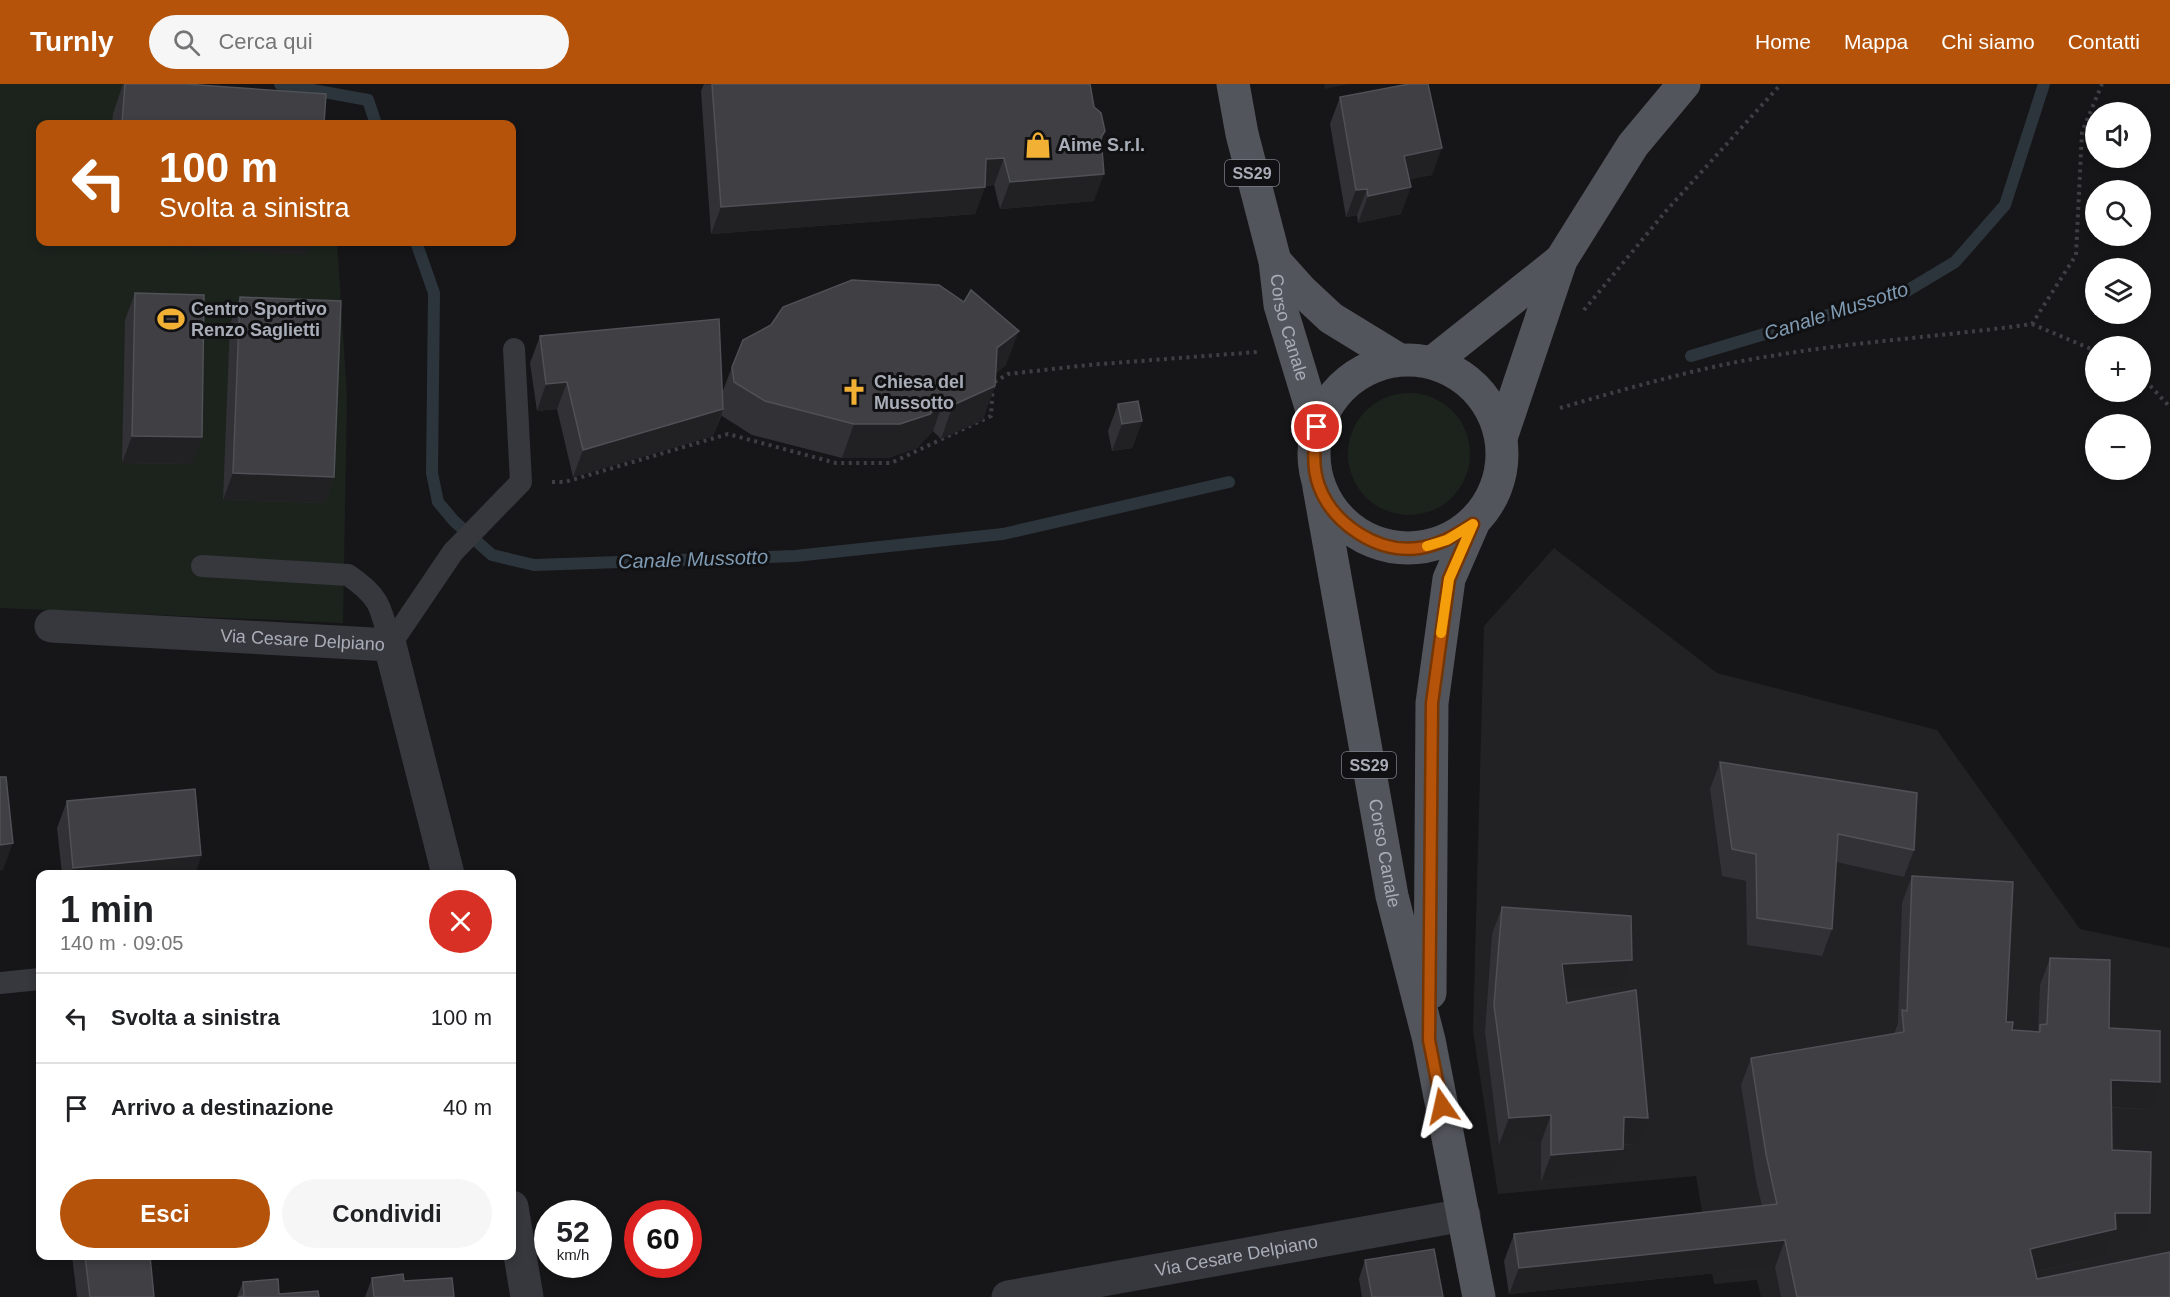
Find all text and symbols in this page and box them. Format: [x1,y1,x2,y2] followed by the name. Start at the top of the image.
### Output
[149,15,569,69] search box
[30,26,113,57] text: Turnly
[170,26,203,59] icon: search
[218,29,313,54] text: Cerca qui
[1755,30,1811,53] text: Home
[1844,30,1908,53] text: Mappa
[1941,30,2035,53] text: Chi siamo
[2068,30,2140,53] text: Contatti
[2085,102,2151,480] map controls
[2085,102,2151,168] button: sound
[1023,130,1053,160] shop icon: Aime S.r.l.
[1058,135,1145,155] place label: Aime S.r.l.
[60,144,138,222] icon: left
[159,144,278,191] text: 100 m
[1225,160,1279,186] road number: SS29
[2085,180,2151,246] button: search
[159,193,350,223] text: Svolta a sinistra
[2085,258,2151,324] button: layers
[1267,273,1312,383] street label: Corso Canale
[1761,277,1911,345] water label: Canale Mussotto
[191,299,327,340] place label: Centro Sportivo Renzo Saglietti
[156,304,186,334] sports icon: Centro Sportivo Renzo Saglietti
[2085,336,2151,402] button: +
[874,372,964,413] place label: Chiesa del Mussotto
[839,377,869,407] church icon: Chiesa del Mussotto
[1291,401,1342,452] pin
[1300,410,1333,443] icon: arrive
[2085,414,2151,480] button: −
[618,545,768,573] water label: Canale Mussotto
[220,626,385,655] street label: Via Cesare Delpiano
[1342,752,1396,778] road number: SS29
[1365,797,1405,910] street label: Corso Canale
[60,889,154,930] text: 1 min
[429,890,492,953] button: close
[60,932,183,954] text: 140 m · 09:05
[60,1002,93,1035] icon: left
[111,1005,280,1030] text: Svolta a sinistra
[431,1005,492,1030] text: 100 m
[1410,1074,1474,1138] position arrow
[60,1092,93,1125] icon: arrive
[111,1095,334,1120] text: Arrivo a destinazione
[443,1095,492,1120] text: 40 m
[60,1179,270,1248] button: Esci
[282,1179,492,1248] button: Condividi
[624,1200,702,1278] speed limit sign: 60
[556,1215,590,1248] text: 52
[1153,1232,1319,1280] street label: Via Cesare Delpiano
[557,1246,589,1263] text: km/h

